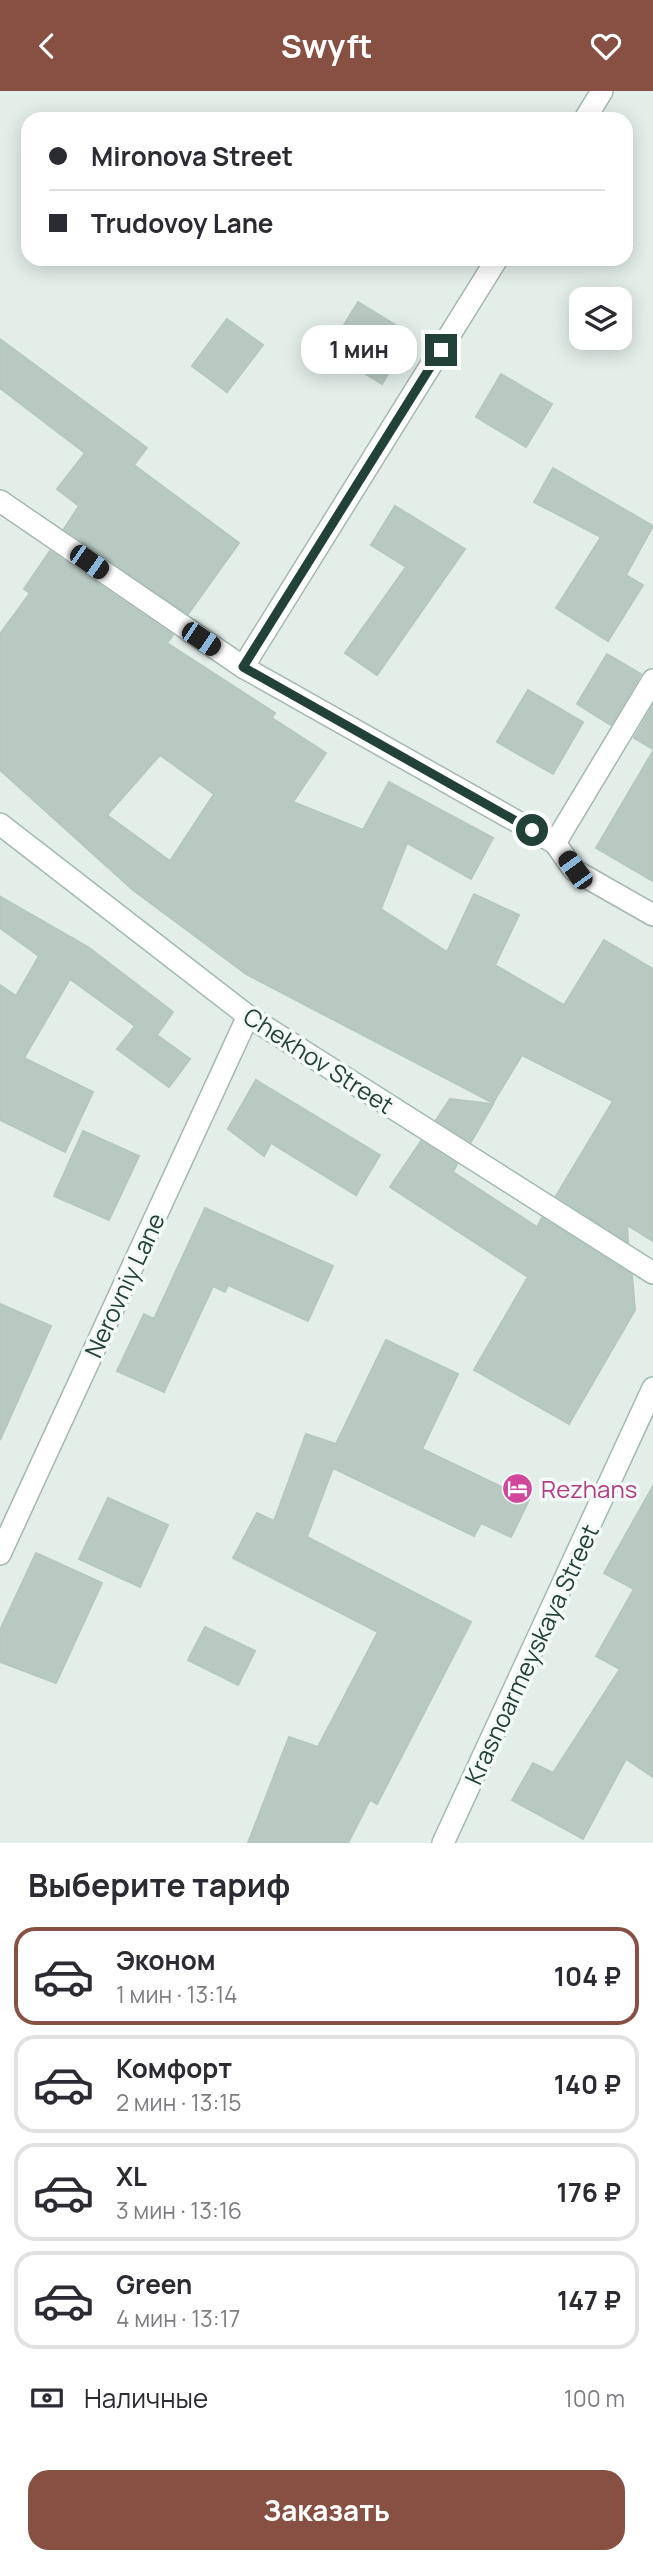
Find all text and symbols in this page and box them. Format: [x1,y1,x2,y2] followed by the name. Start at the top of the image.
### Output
[281,24,372,68] text: Swyft
[28,27,66,65] icon: back
[587,27,625,65] icon: heart
[91,138,293,174] text: Mironova Street
[91,205,273,241] text: Trudovoy Lane
[569,287,632,350] map controls
[569,287,632,350] button: layers
[301,325,416,375] callout: 1 мин
[329,333,389,365] text: 1 мин
[425,334,457,366] route end
[66,541,113,583] car
[178,619,225,659] car
[516,814,548,846] route start
[555,847,596,893] car
[238,999,400,1121] street label: Chekhov Street
[76,1207,172,1363] street label: Nerovniy Lane
[501,1471,535,1505] hotel icon: Rezhans
[541,1472,637,1505] place label: Rezhans
[456,1519,606,1789] street label: Krasnoarmeyskaya Street
[28,1863,290,1907] text: Выберите тариф
[116,1942,216,1978] text: Эконом
[32,1945,95,2008] icon: car
[554,1958,621,1994] text: 104 ₽
[116,1978,238,2010] text: 1 мин · 13:14
[116,2050,232,2086] text: Комфорт
[32,2053,95,2116] icon: car
[554,2066,621,2102] text: 140 ₽
[116,2086,242,2118] text: 2 мин · 13:15
[116,2158,147,2194] text: XL
[32,2161,95,2224] icon: car
[557,2174,621,2210] text: 176 ₽
[116,2194,242,2226] text: 3 мин · 13:16
[116,2266,192,2302] text: Green
[32,2269,95,2332] icon: car
[557,2282,621,2318] text: 147 ₽
[116,2302,240,2334] text: 4 мин · 13:17
[28,2379,66,2417] icon: cash
[84,2380,208,2416] text: Наличные
[564,2382,625,2414] text: 100 m
[28,2470,625,2550] button: Заказать

